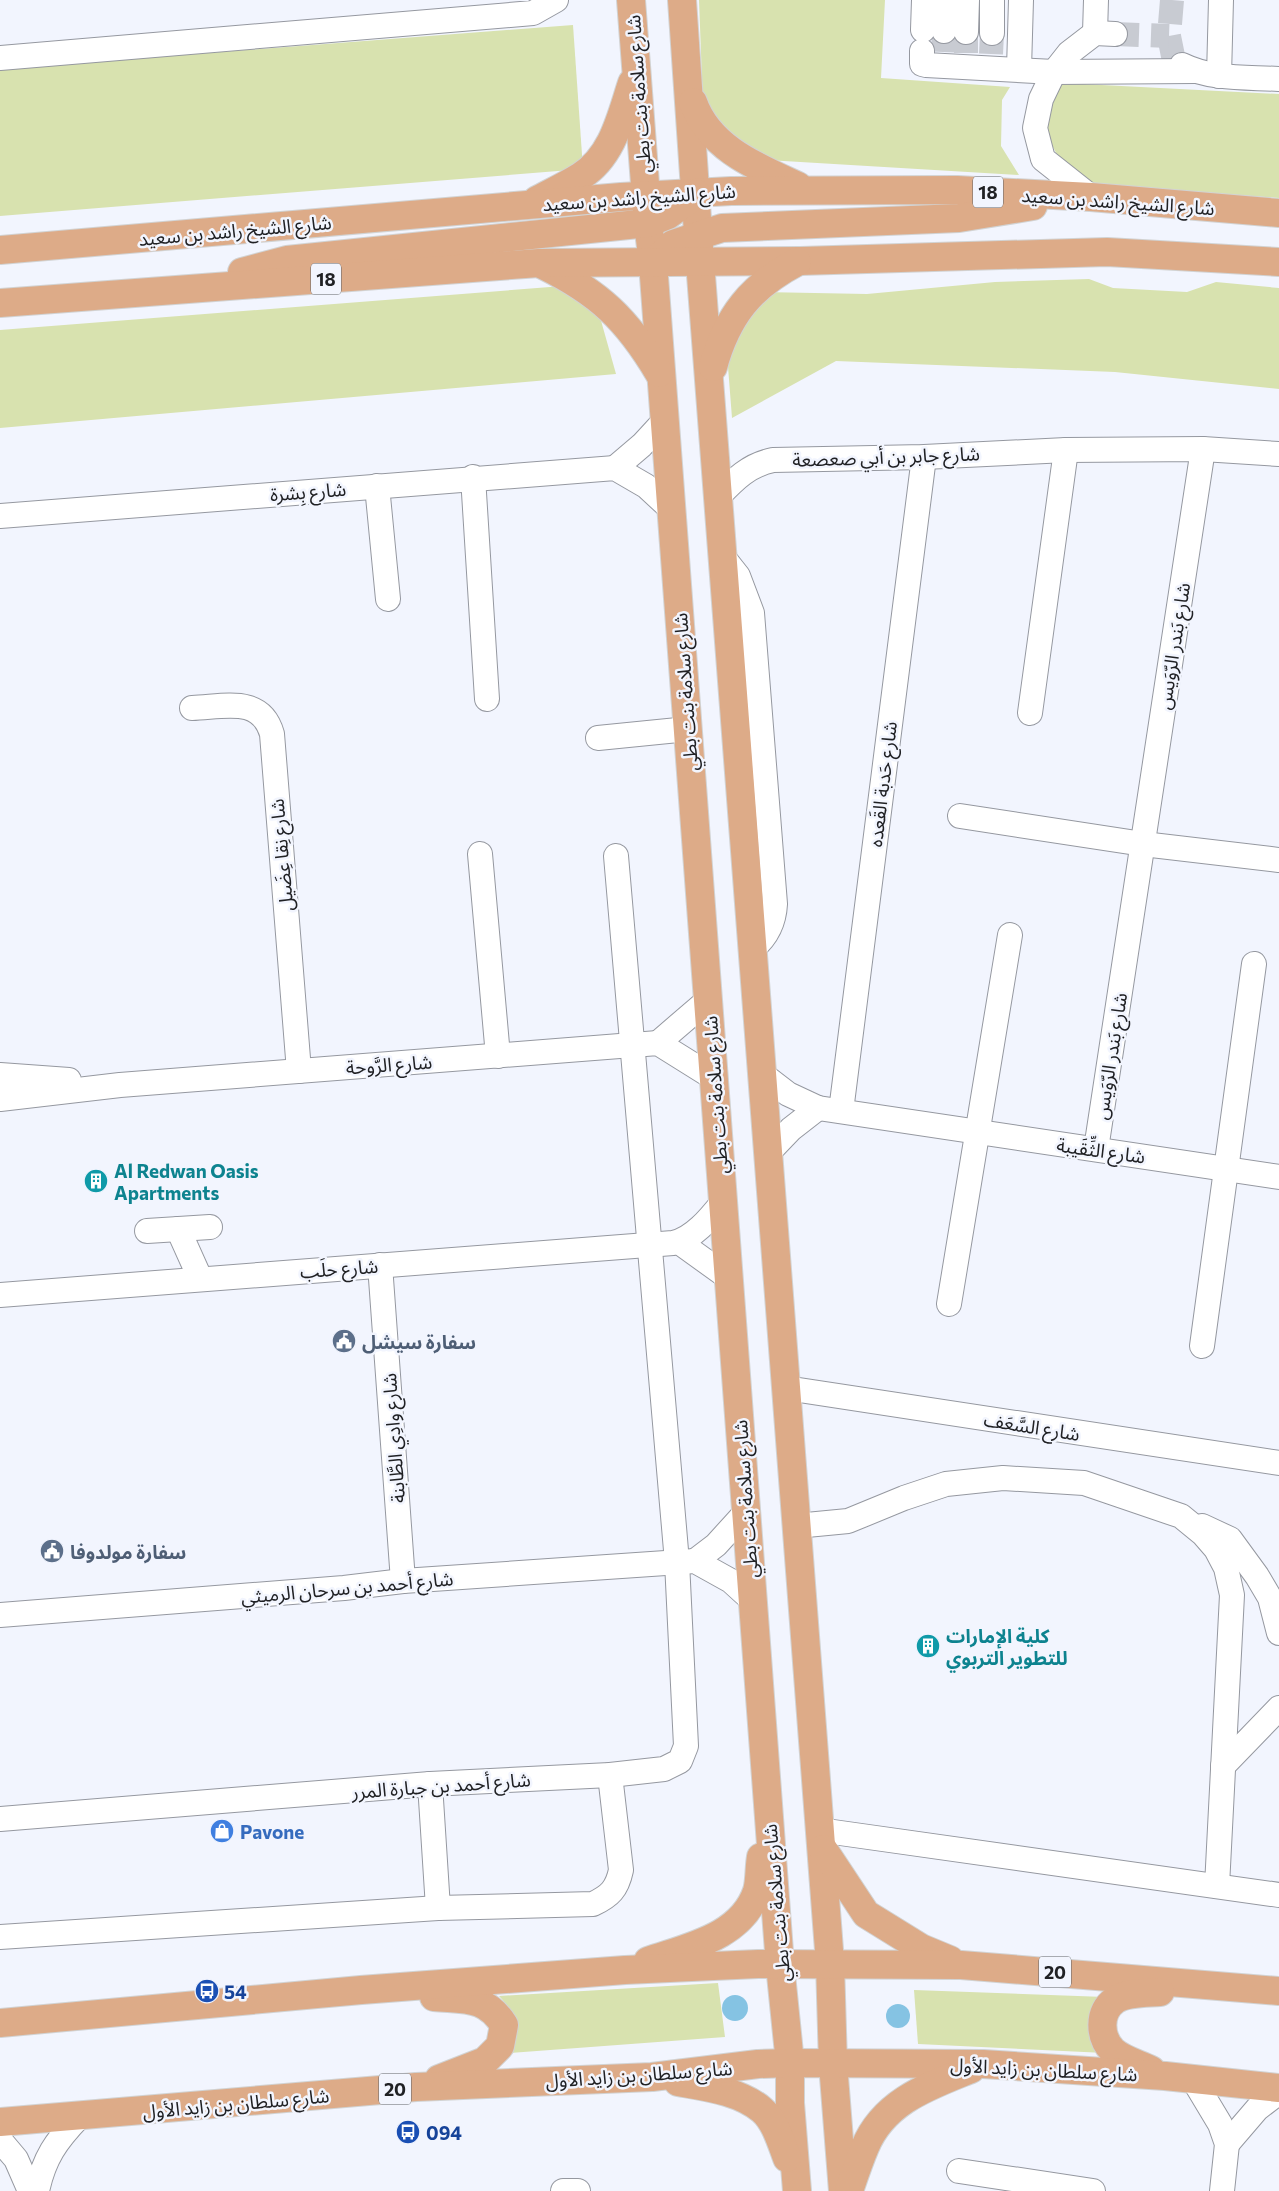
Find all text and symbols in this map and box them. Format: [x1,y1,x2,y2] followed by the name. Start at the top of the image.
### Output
[621,14,659,174] street label: شارع سلامة بنت بطي
[973,176,1003,208] road number: 18
[542,179,737,219] street label: شارع الشيخ راشد بن سعيد
[1020,183,1215,223] street label: شارع الشيخ راشد بن سعيد
[138,210,333,254] street label: شارع الشيخ راشد بن سعيد
[311,264,341,294] road number: 18
[792,441,980,475] street label: شارع جابر بن أبي صعصعة
[269,477,347,509] street label: شارع بِشرة
[1152,581,1197,712] street label: شارع بَندر الرّوَيس
[668,612,706,772] street label: شارع سلامة بنت بطي
[863,720,904,849] street label: شارع حَدبة القَعده
[265,797,300,912] street label: شارع نِقا عِضَيل
[1089,991,1134,1122] street label: شارع بَندر الرّوَيس
[698,1015,736,1175] street label: شارع سلامة بنت بطي
[345,1050,433,1081] street label: شارع الرَّوحة
[1055,1129,1147,1171] street label: شارع الثِّقَيبة
[114,1159,259,1204] place label: Al Redwan Oasis Apartments
[83,1168,109,1194] building icon: Al Redwan Oasis Apartments
[299,1254,379,1285] street label: شارع حلَب
[331,1328,357,1354] public building icon: سفارة سيشل
[362,1330,476,1354] place label: سفارة سيشل
[377,1372,413,1504] street label: شارع وادِي الطَّابنة
[982,1407,1082,1448] street label: شارع السَّعَف
[728,1419,766,1579] street label: شارع سلامة بنت بطي
[39,1538,65,1564] public building icon: سفارة مولدوفا
[70,1540,186,1564] place label: سفارة مولدوفا
[240,1566,455,1612] street label: شارع أحمد بن سرحان الرميثي
[946,1624,1068,1673] place label: كلية الإمارات للتطوير التربوي
[915,1633,941,1659] building icon: كلية الإمارات للتطوير التربوي
[350,1767,531,1806] street label: شارع أحمد بن جبارة المرر
[209,1818,235,1844] shop icon: Pavone
[240,1820,304,1843] place label: Pavone
[758,1823,799,1983] street label: شارع سلامة بنت بطي
[1039,1956,1071,1988] road number: 20
[194,1978,220,2004] bus stop icon: 54
[224,1980,247,2003] place label: 54
[950,2053,1138,2088] street label: شارع سلطان بن زايد الأول
[545,2056,733,2095] street label: شارع سلطان بن زايد الأول
[379,2074,411,2104] road number: 20
[142,2083,331,2126] street label: شارع سلطان بن زايد الأول
[395,2119,421,2145] bus stop icon: 094
[426,2121,462,2144] place label: 094

